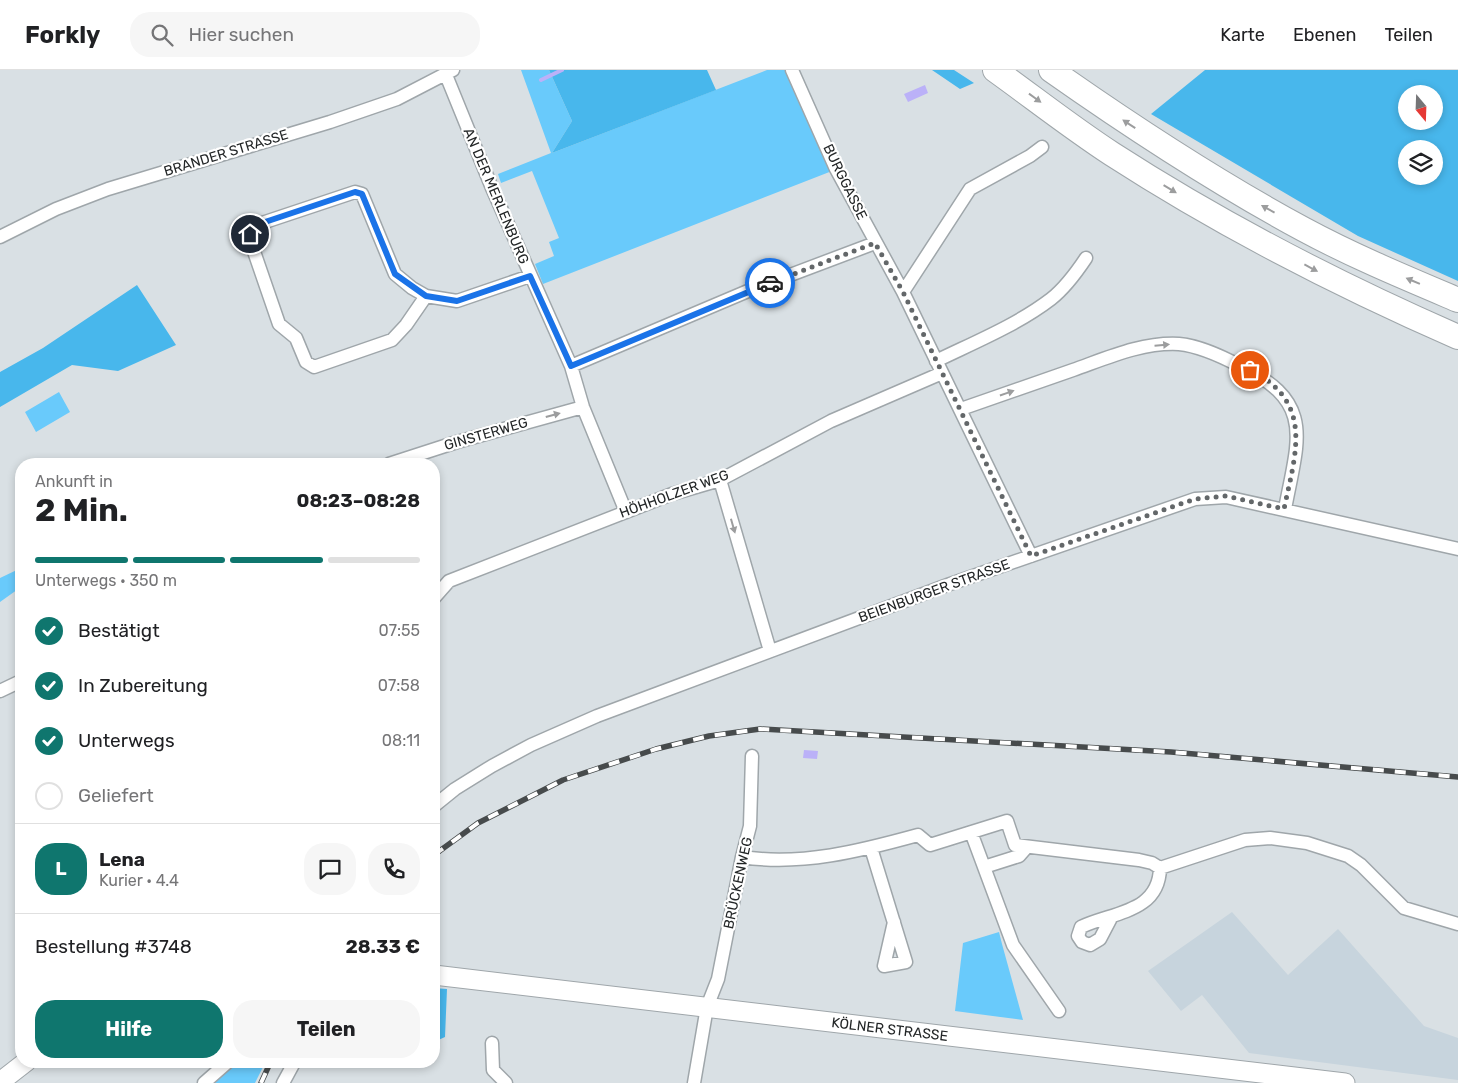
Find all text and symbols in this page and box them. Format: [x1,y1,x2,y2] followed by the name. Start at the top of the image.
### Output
[130,12,480,57] search box
[25,21,100,49] text: Forkly
[148,21,176,49] icon: search
[188,23,294,46] text: Hier suchen
[1220,24,1265,46] text: Karte
[1293,24,1357,46] text: Ebenen
[1385,24,1433,46] text: Teilen
[1398,85,1442,130] north arrow
[1398,85,1443,185] map controls
[1028,93,1041,104] one-way arrow
[1122,119,1136,129] one-way arrow
[460,125,532,267] street label: AN DER MERLENBURG
[162,126,290,180] street label: BRANDER STRASSE
[1398,140,1443,185] button: layers
[819,141,871,223] street label: BURGGASSE
[1163,184,1176,193] one-way arrow
[1261,204,1274,213] one-way arrow
[229,213,271,255] pin
[236,220,264,248] icon: home
[745,258,795,308] courier
[1304,264,1319,272] one-way arrow
[756,269,784,297] icon: car
[1406,276,1420,284] one-way arrow
[1154,341,1170,349] one-way arrow
[1229,349,1271,391] pin
[1236,356,1264,384] icon: bag
[1000,389,1015,396] one-way arrow
[545,411,560,419] one-way arrow
[442,414,530,454] street label: GINSTERWEG
[617,466,731,522] street label: HÖHHOLZER WEG
[35,472,113,491] text: Ankunft in
[296,489,420,512] text: 08:23–08:28
[35,491,128,529] text: 2 Min.
[730,519,738,534] one-way arrow
[856,556,1012,626] street label: BEIENBURGER STRASSE
[35,571,177,590] text: Unterwegs · 350 m
[35,617,63,645] icon: check
[78,619,160,642] text: Bestätigt
[379,621,420,640] text: 07:55
[35,672,63,700] icon: check
[78,674,208,697] text: In Zubereitung
[378,676,420,695] text: 07:58
[35,727,63,755] icon: check
[78,729,175,752] text: Unterwegs
[382,731,420,750] text: 08:11
[78,784,154,807] text: Geliefert
[720,836,756,930] street label: BRÜCKENWEG
[304,843,356,895] button: chat
[368,843,420,895] button: phone
[99,848,145,871] text: Lena
[55,857,67,880] text: L
[99,871,179,890] text: Kurier · 4.4
[35,935,192,958] text: Bestellung #3748
[345,935,420,958] text: 28.33 €
[35,1000,223,1058] button: Hilfe
[233,1000,420,1058] button: Teilen
[831,1014,949,1044] street label: KÖLNER STRASSE

